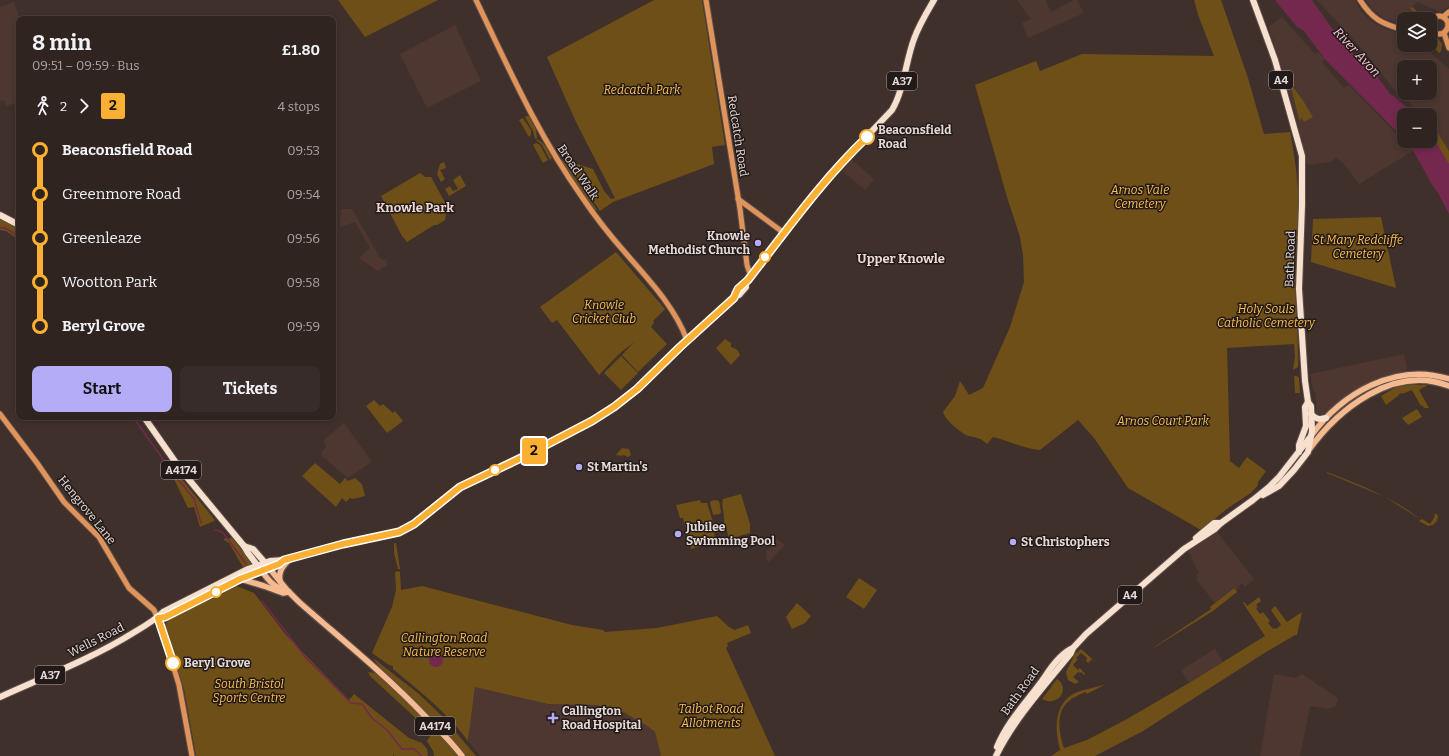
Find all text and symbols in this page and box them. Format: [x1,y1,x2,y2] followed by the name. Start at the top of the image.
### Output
[1397,12,1437,148] map controls
[1397,12,1437,52] button: layers
[1330,24,1384,80] water label: River Avon
[32,29,91,56] text: 8 min
[282,41,320,59] text: £1.80
[32,58,140,73] text: 09:51 – 09:59 · Bus
[1397,60,1437,100] button: +
[1269,71,1293,89] road number: A4
[887,72,917,90] road number: A37
[603,83,681,97] park label: Redcatch Park
[725,94,751,178] street label: Redcatch Road
[32,95,54,117] icon: walk
[73,95,95,117] icon: forward
[109,97,117,114] text: 2
[60,99,67,114] text: 2
[278,99,320,114] text: 4 stops
[1397,108,1437,148] button: −
[878,123,952,151] place label: Beaconsfield Road
[859,129,875,145] marker: Beaconsfield Road
[62,141,192,159] text: Beaconsfield Road
[554,142,602,202] street label: Broad Walk
[287,143,320,158] text: 09:53
[1110,183,1169,211] park label: Arnos Vale Cemetery
[62,185,181,203] text: Greenmore Road
[287,187,320,202] text: 09:54
[376,200,454,215] district label: Knowle Park
[62,229,141,247] text: Greenleaze
[648,229,750,257] place label: Knowle Methodist Church
[287,231,320,246] text: 09:56
[1282,231,1298,287] street label: Bath Road
[1313,233,1403,261] park label: St Mary Redcliffe Cemetery
[753,238,763,248] marker: Knowle Methodist Church
[759,251,771,263] unlabelled marker
[857,251,945,266] district label: Upper Knowle
[62,273,157,291] text: Wootton Park
[287,275,320,290] text: 09:58
[572,298,636,326] park label: Knowle Cricket Club
[1217,302,1316,330] park label: Holy Souls Catholic Cemetery
[62,317,145,335] text: Beryl Grove
[287,319,320,334] text: 09:59
[32,366,172,412] button: Start
[180,366,320,412] button: Tickets
[1116,414,1210,428] park label: Arnos Court Park
[521,438,547,464] line badge: 2
[530,442,538,459] text: 2
[587,460,648,474] place label: St Martin's
[161,461,201,479] road number: A4174
[574,462,584,472] marker: St Martin's
[489,464,501,476] unlabelled marker
[55,473,119,547] street label: Hengrove Lane
[685,520,775,548] place label: Jubilee Swimming Pool
[673,529,683,539] marker: Jubilee Swimming Pool
[1021,535,1110,549] place label: St Christophers
[1008,537,1018,547] marker: St Christophers
[210,586,222,598] unlabelled marker
[1118,586,1142,604] road number: A4
[66,620,126,660] street label: Wells Road
[401,631,487,659] park label: Callington Road Nature Reserve
[165,655,181,671] marker: Beryl Grove
[184,656,251,670] place label: Beryl Grove
[998,664,1042,718] street label: Bath Road
[35,666,65,684] road number: A37
[213,677,285,705] park label: South Bristol Sports Centre
[678,702,744,730] park label: Talbot Road Allotments
[562,704,641,732] place label: Callington Road Hospital
[547,712,559,724] marker: Callington Road Hospital
[415,717,455,735] road number: A4174

